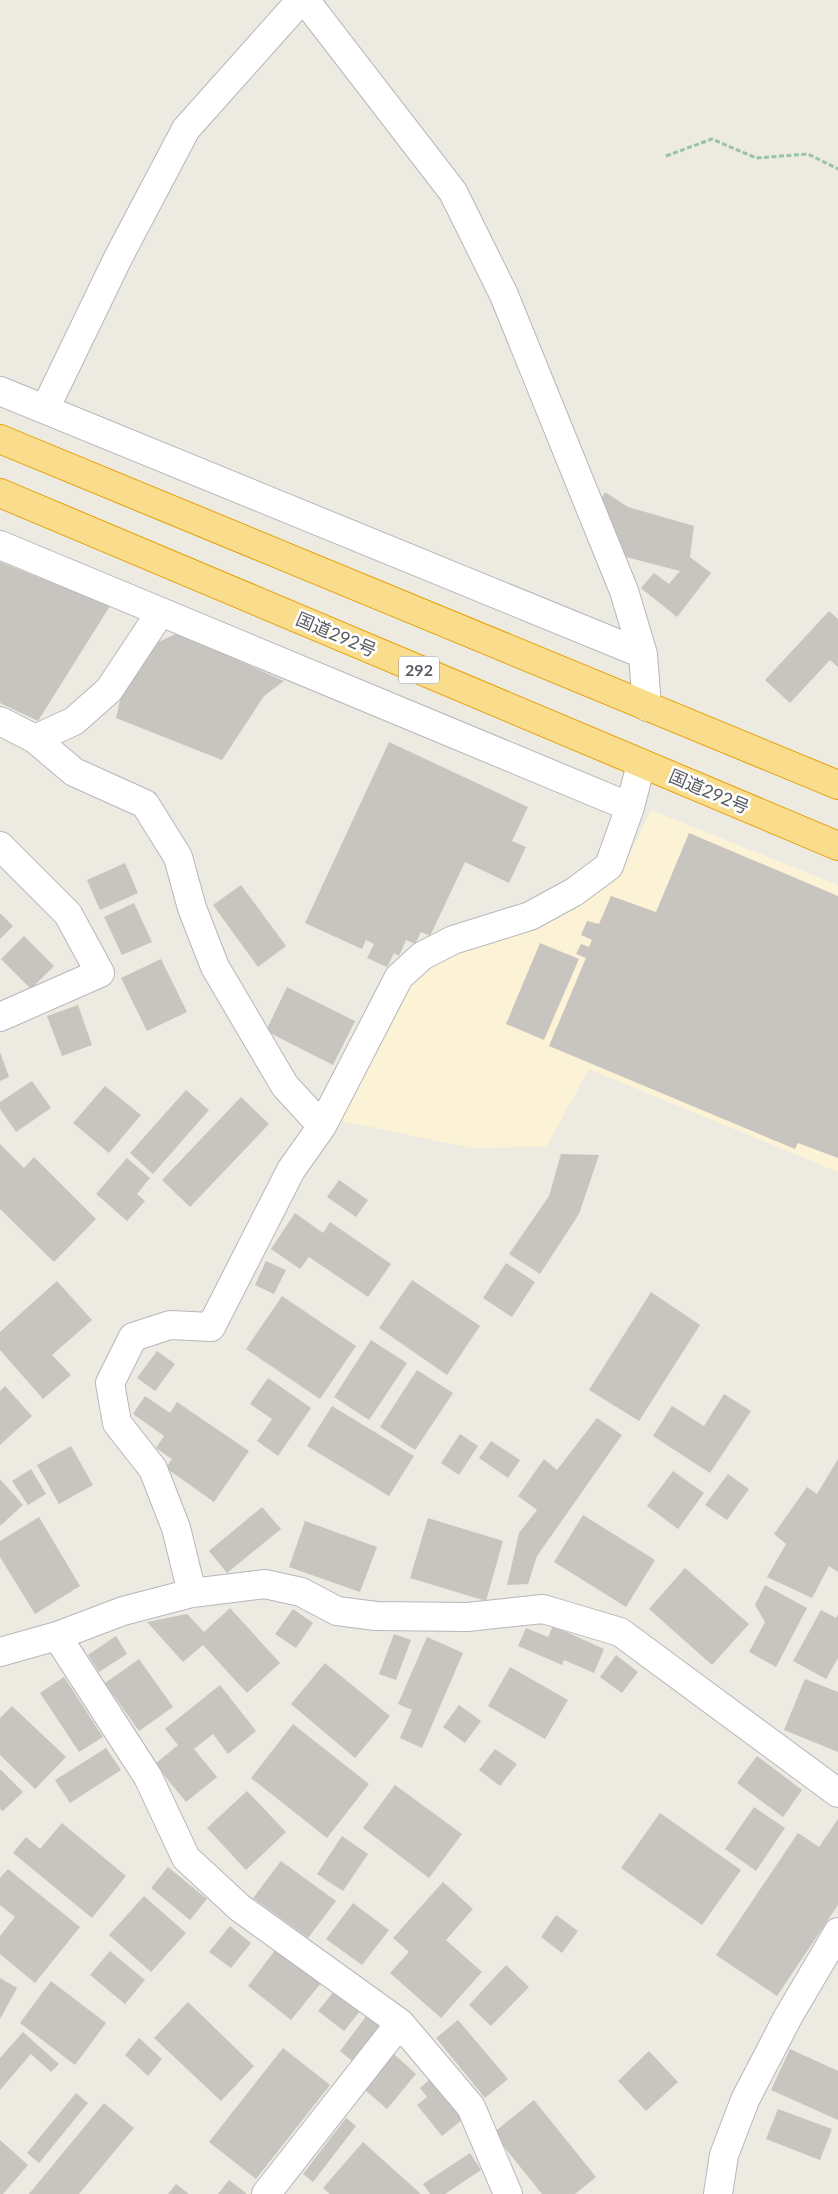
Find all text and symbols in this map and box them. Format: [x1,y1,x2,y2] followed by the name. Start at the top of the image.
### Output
[293,607,380,661] street label: 国道292号
[399,656,439,684] road number: 292
[666,764,753,818] street label: 国道292号

